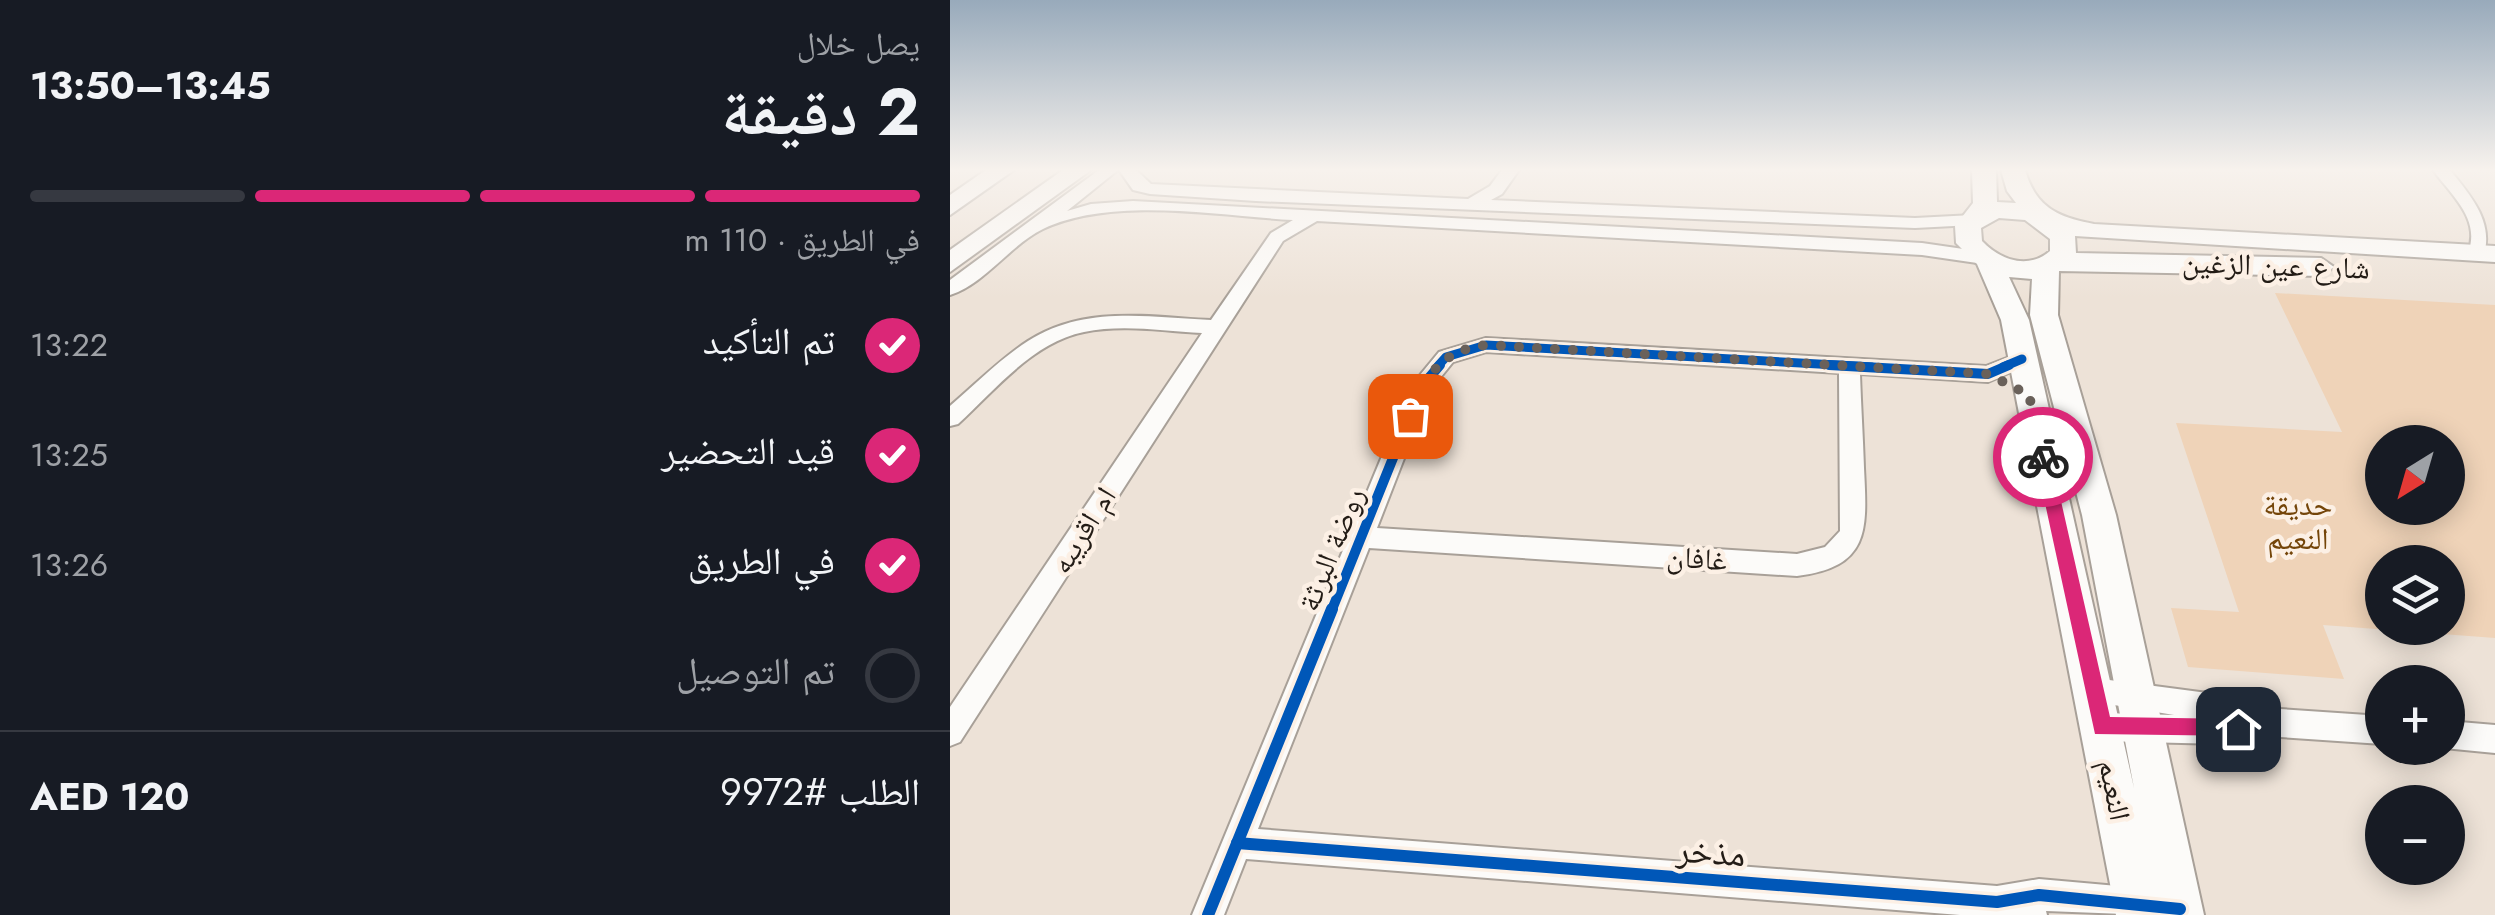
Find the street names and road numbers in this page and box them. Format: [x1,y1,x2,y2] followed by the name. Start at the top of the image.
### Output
[2181,240,2371,290] street label: شارع عين الزغين
[1040,478,1126,582] street label: ام اقريبه
[1287,481,1375,617] street label: روضة البرثة
[1665,534,1729,582] street label: غافان
[2088,756,2142,824] street label: النعيم
[1674,825,1747,879] street label: مذخر

